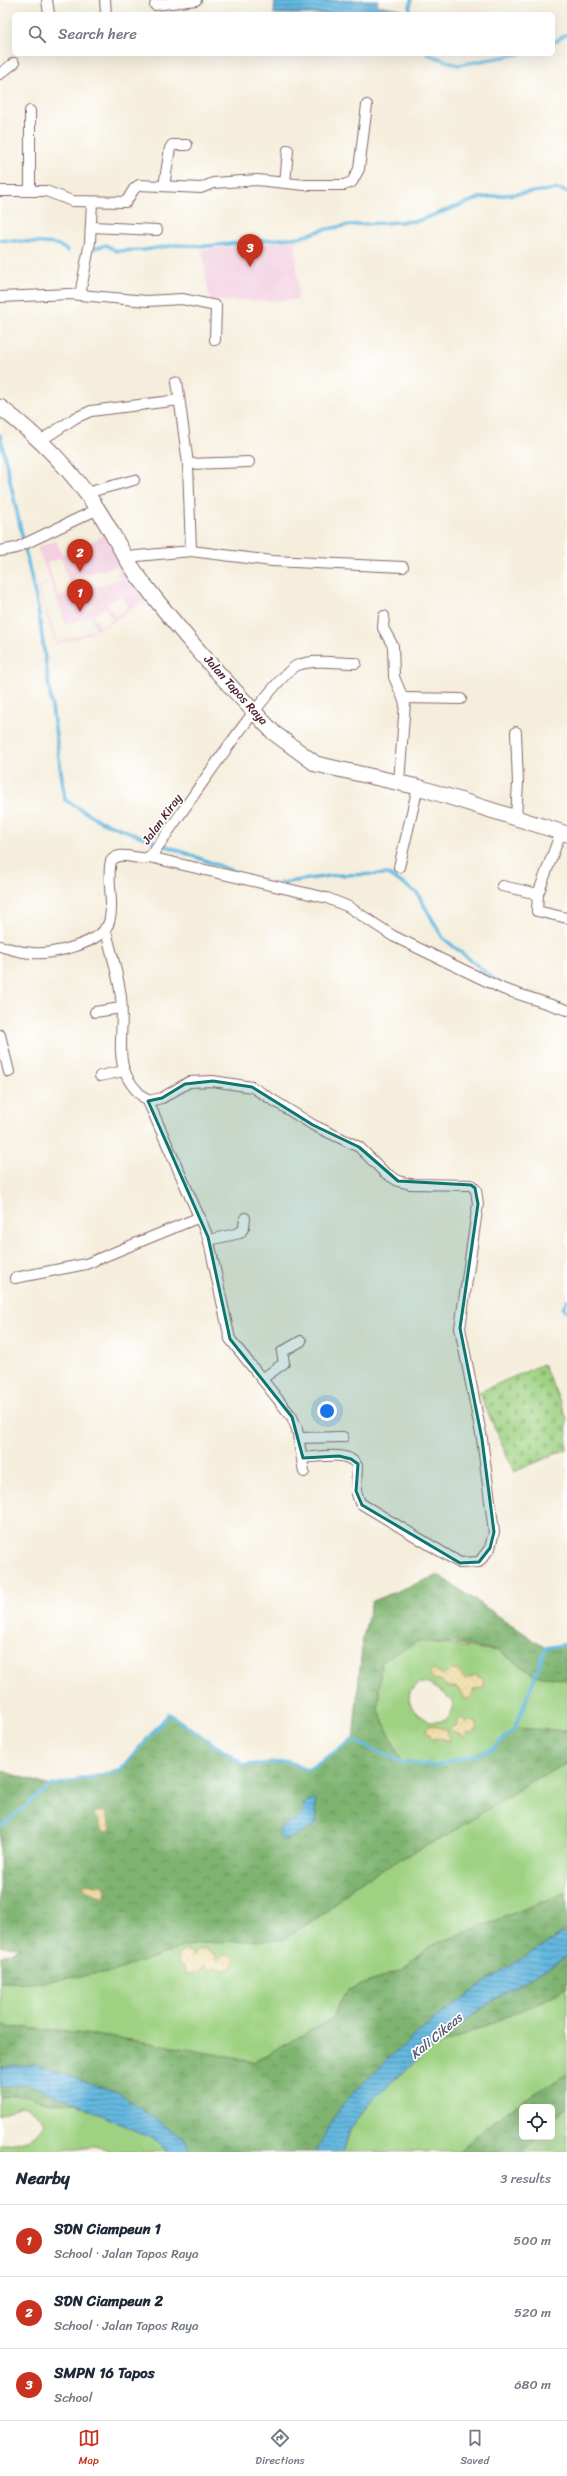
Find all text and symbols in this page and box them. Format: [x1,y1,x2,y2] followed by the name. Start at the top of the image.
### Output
[12,12,555,56] search box
[58,21,137,47] text: Search here
[26,23,48,45] icon: search
[237,234,263,267] pin: 3
[67,539,93,572] pin: 2
[67,579,93,612] pin: 1
[198,649,274,730] street label: Jalan Tapos Raya
[135,788,189,850] street label: Jalan Kiray
[317,1401,337,1421] your location
[405,2006,469,2065] water label: Kali Cikeas
[519,2104,555,2140] map controls
[519,2104,555,2140] button: locate
[16,2163,70,2193] text: Nearby
[500,2167,551,2190] text: 3 results
[54,2216,161,2242] text: SDN Ciampeun 1
[26,2229,32,2252] text: 1
[513,2229,551,2252] text: 500 m
[54,2242,199,2265] text: School · Jalan Tapos Raya
[54,2288,163,2314] text: SDN Ciampeun 2
[25,2301,33,2324] text: 2
[514,2301,551,2324] text: 520 m
[54,2314,199,2337] text: School · Jalan Tapos Raya
[54,2360,155,2386] text: SMPN 16 Tapos
[25,2373,33,2396] text: 3
[514,2373,551,2396] text: 680 m
[54,2386,92,2409] text: School
[78,2427,100,2470] tab: Map
[255,2427,305,2470] tab: Directions
[460,2427,489,2470] tab: Saved

